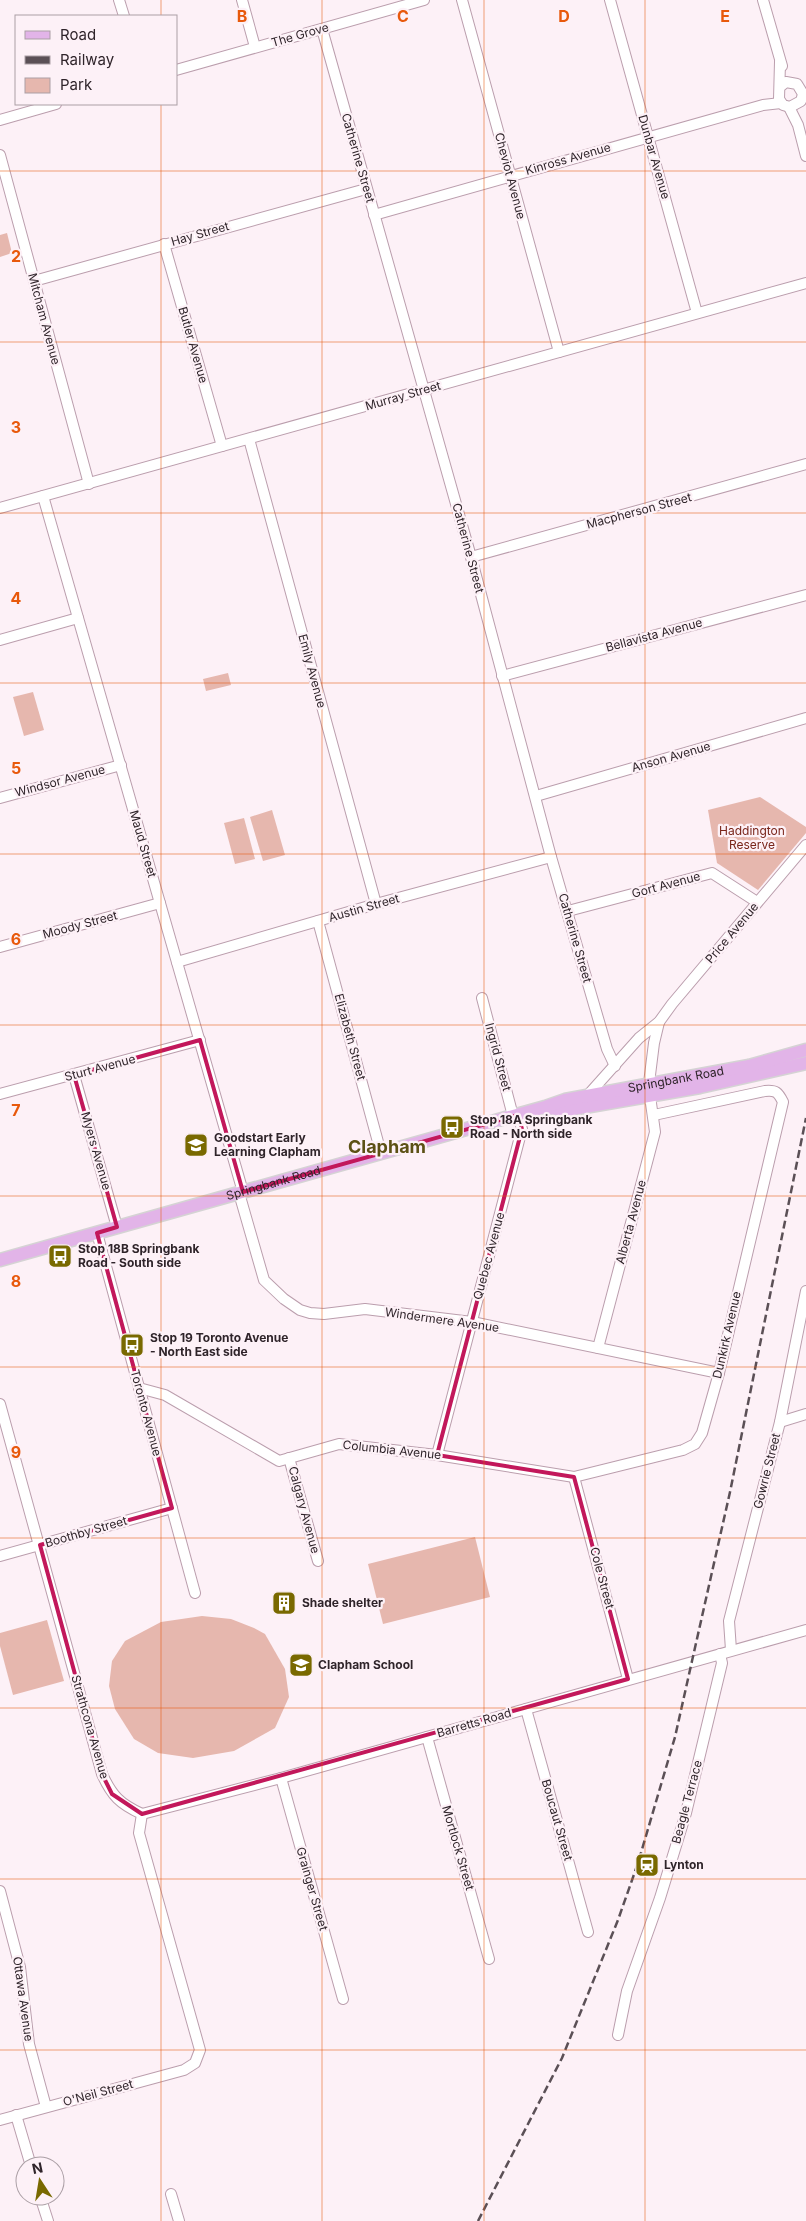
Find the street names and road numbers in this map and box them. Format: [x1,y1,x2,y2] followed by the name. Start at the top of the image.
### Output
[269,19,330,50] street label: The Grove
[339,111,378,204] street label: Catherine Street
[635,113,674,201] street label: Dunbar Avenue
[492,131,529,221] street label: Cheviot Avenue
[524,139,612,178] street label: Kinross Avenue
[169,218,231,249] street label: Hay Street
[25,271,64,366] street label: Mitcham Avenue
[175,305,212,385] street label: Butler Avenue
[363,378,442,413] street label: Murray Street
[585,489,693,532] street label: Macpherson Street
[449,501,488,595] street label: Catherine Street
[604,614,704,655] street label: Bellavista Avenue
[295,632,330,709] street label: Emily Avenue
[630,738,712,775] street label: Anson Avenue
[13,761,107,800] street label: Windsor Avenue
[127,809,160,879] street label: Maud Street
[630,868,702,901] street label: Gort Avenue
[327,890,401,925] street label: Austin Street
[556,891,595,984] street label: Catherine Street
[702,899,761,966] street label: Price Avenue
[41,907,119,942] street label: Moody Street
[332,992,369,1082] street label: Elizabeth Street
[482,1021,515,1093] street label: Ingrid Street
[63,1051,137,1084] street label: Sturt Avenue
[627,1063,725,1095] street label: Springbank Road
[78,1110,115,1192] street label: Myers Avenue
[224,1162,322,1203] street label: Springbank Road
[612,1178,649,1266] street label: Alberta Avenue
[470,1210,507,1301] street label: Quebec Avenue
[709,1290,744,1380] street label: Dunkirk Avenue
[384,1304,500,1335] street label: Windermere Avenue
[128,1368,165,1458] street label: Toronto Avenue
[750,1431,783,1510] street label: Gowrie Street
[342,1437,442,1462] street label: Columbia Avenue
[286,1465,323,1555] street label: Calgary Avenue
[43,1513,129,1550] street label: Boothby Street
[587,1545,618,1610] street label: Cole Street
[68,1673,112,1781] street label: Strathcona Avenue
[435,1705,513,1740] street label: Barretts Road
[668,1758,705,1845] street label: Beagle Terrace
[539,1777,576,1862] street label: Boucaut Street
[439,1804,478,1892] street label: Mortlock Street
[293,1845,332,1932] street label: Grainger Street
[10,1955,37,2042] street label: Ottawa Avenue
[61,2076,135,2109] street label: O'Neil Street

